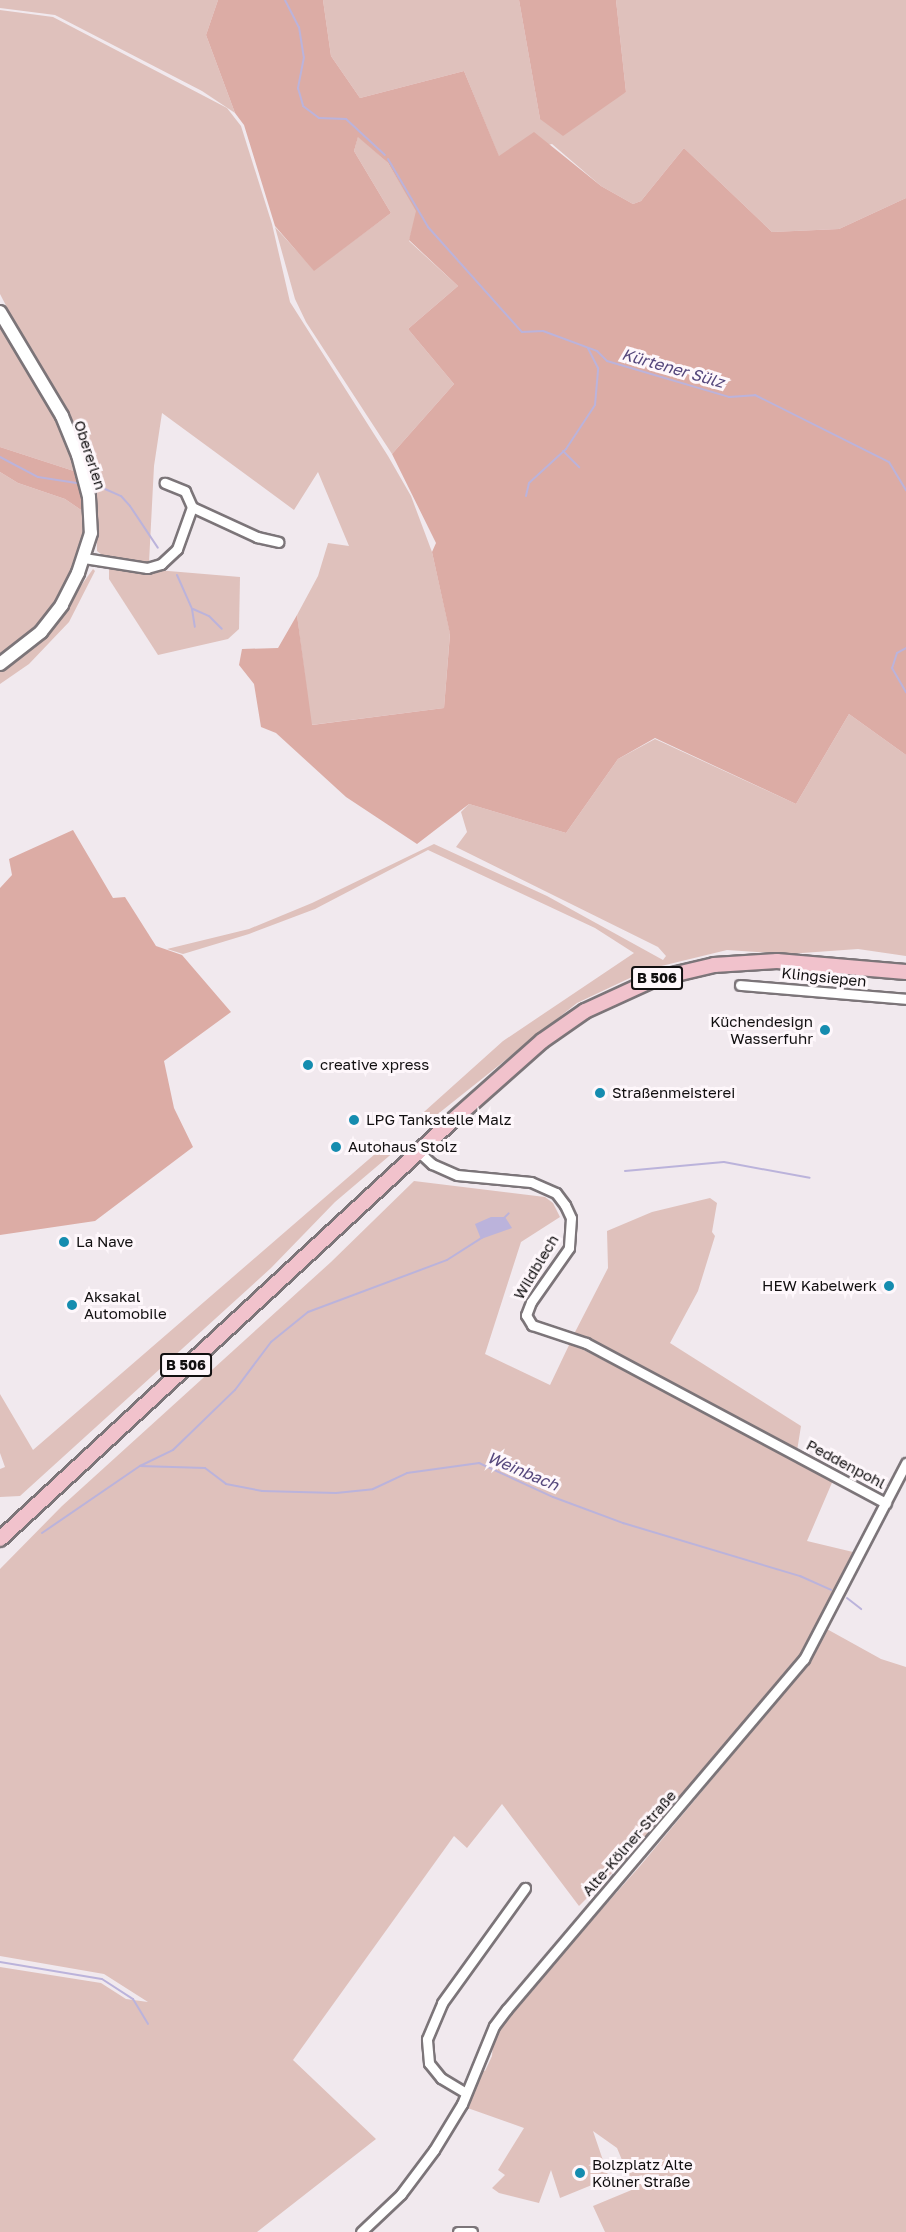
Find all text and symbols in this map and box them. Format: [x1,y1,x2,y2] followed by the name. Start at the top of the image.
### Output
[620,344,726,392] water label: Kürtener Sülz
[70,418,110,492] street label: Obererlen
[781,964,867,990] street label: Klingsiepen
[630,967,684,989] road number: B 506
[710,1012,813,1047] place label: Küchendesign Wasserfuhr
[818,1023,832,1037] marker: Küchendesign Wasserfuhr
[320,1056,429,1074] place label: creative xpress
[301,1058,315,1072] marker: creative xpress
[612,1084,735,1102] place label: Straßenmeisterei
[593,1086,607,1100] marker: Straßenmeisterei
[366,1111,511,1129] place label: LPG Tankstelle Malz
[347,1113,361,1127] marker: LPG Tankstelle Malz
[348,1138,457,1156] place label: Autohaus Stolz
[329,1140,343,1154] marker: Autohaus Stolz
[510,1231,562,1303] street label: Wildblech
[76,1233,133,1251] place label: La Nave
[57,1235,71,1249] marker: La Nave
[762,1277,877,1295] place label: HEW Kabelwerk
[882,1279,896,1293] marker: HEW Kabelwerk
[84,1287,167,1322] place label: Aksakal Automobile
[65,1298,79,1312] marker: Aksakal Automobile
[159,1354,213,1376] road number: B 506
[803,1436,889,1492] street label: Peddenpohl
[484,1447,562,1495] water label: Weinbach
[578,1787,680,1899] street label: Alte-Kölner-Straße
[592,2155,693,2190] place label: Bolzplatz Alte Kölner Straße
[573,2166,587,2180] marker: Bolzplatz Alte Kölner Straße

